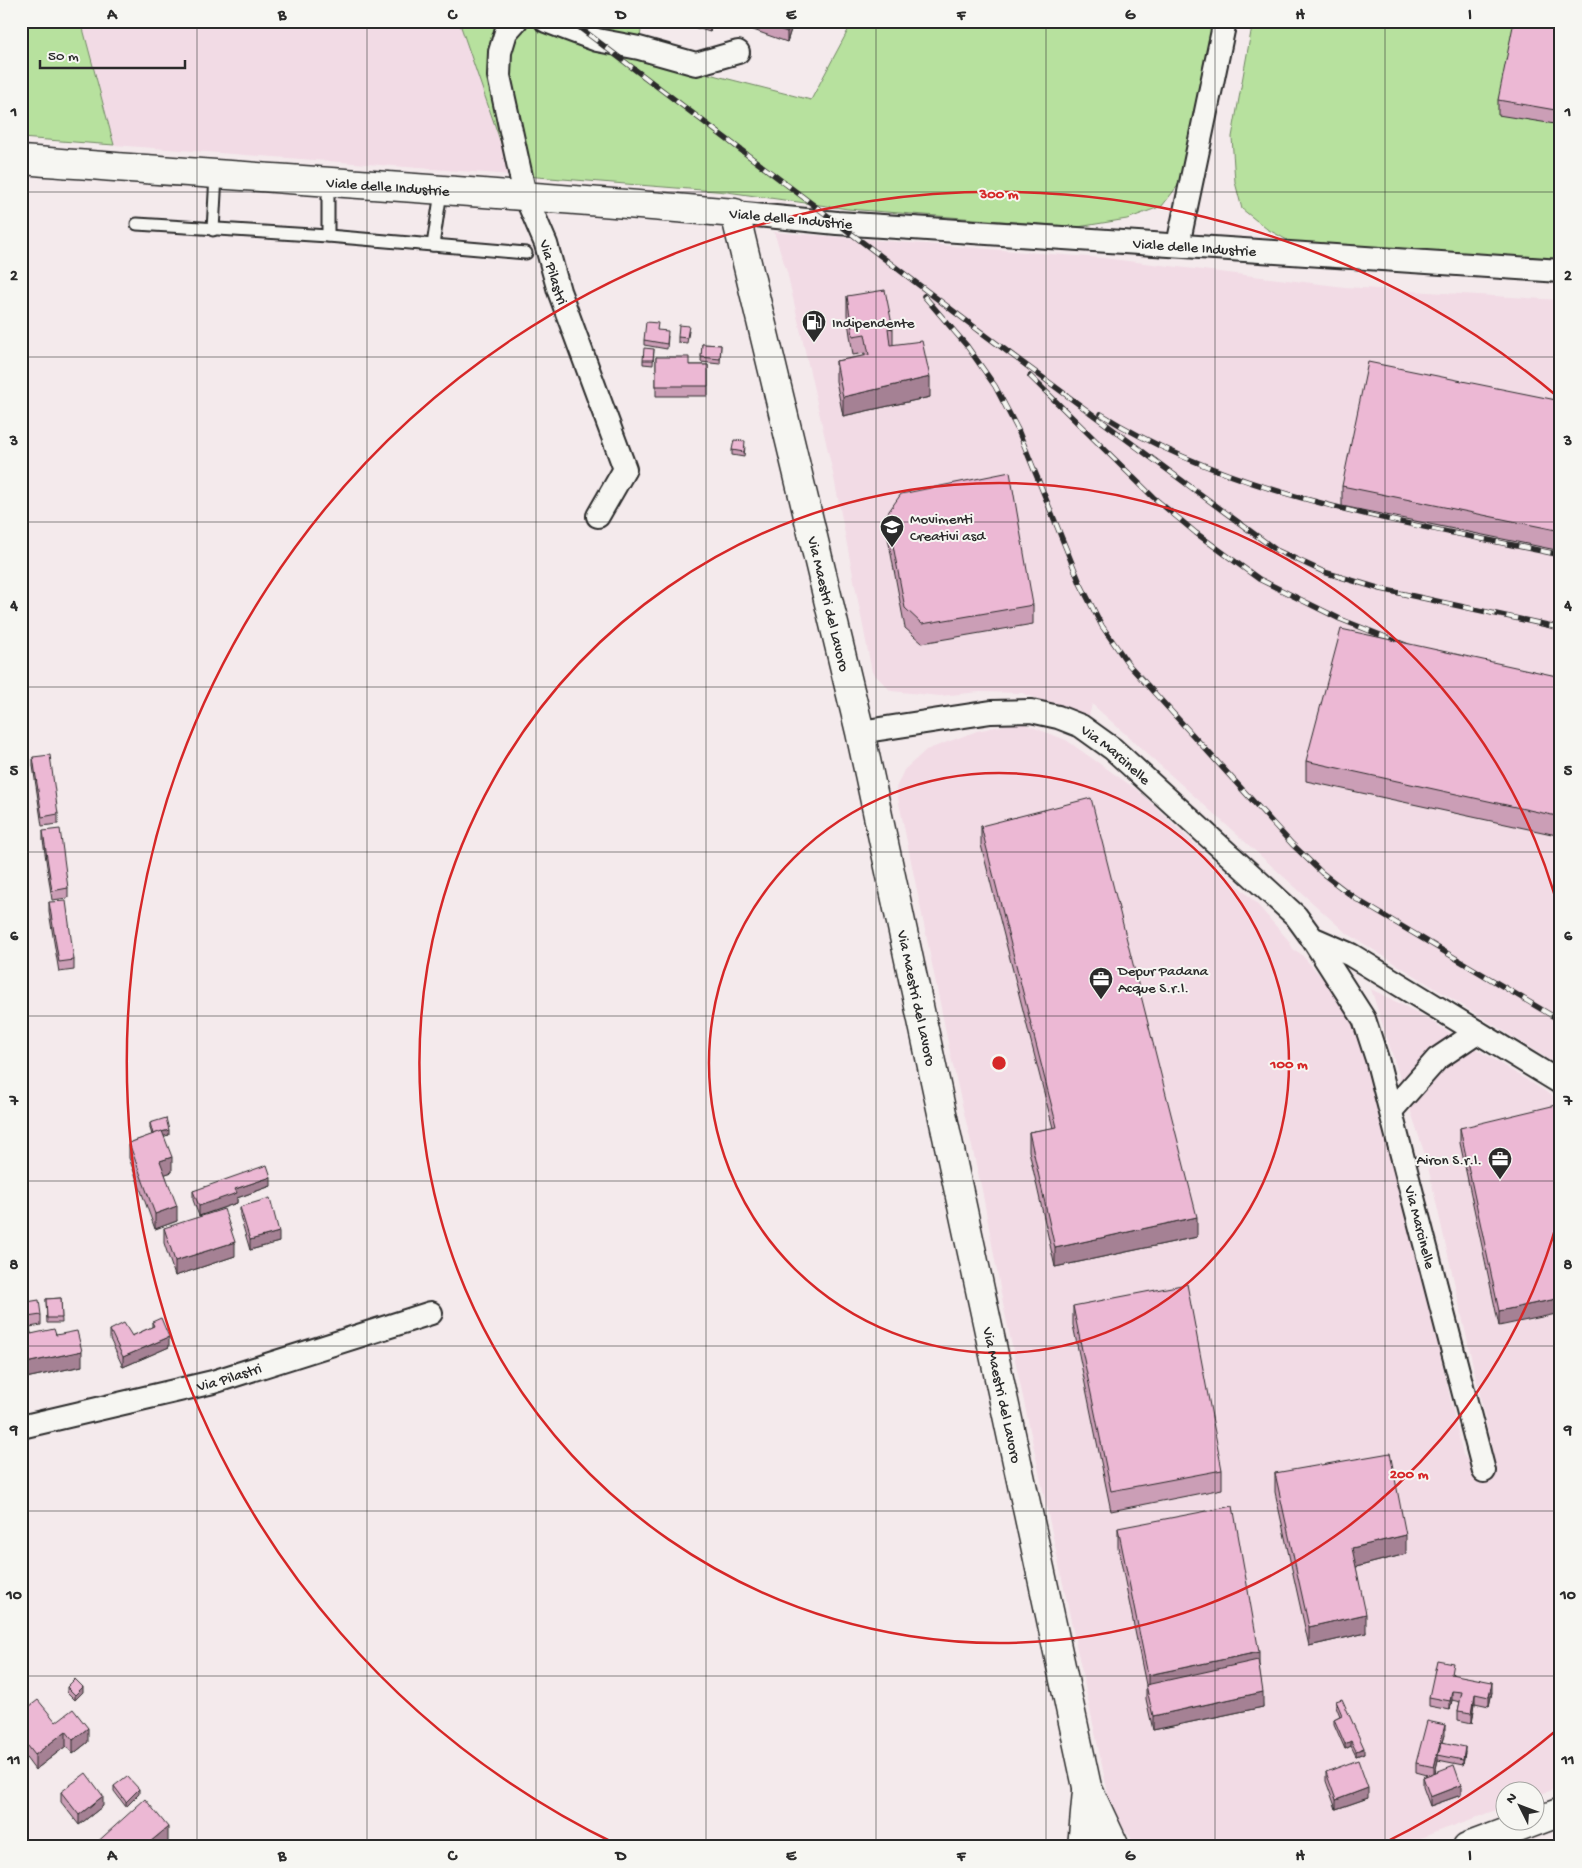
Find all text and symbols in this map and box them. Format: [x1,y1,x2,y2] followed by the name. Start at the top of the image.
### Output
[106,7,118,26] text: A
[277,7,287,26] text: B
[447,7,458,26] text: C
[614,7,627,26] text: D
[786,7,797,26] text: E
[956,7,967,26] text: F
[1125,7,1136,26] text: G
[1295,7,1305,26] text: H
[1468,7,1472,26] text: I
[40,38,185,70] scale bar
[48,48,79,66] text: 50 m
[10,104,17,123] text: 1
[1564,104,1571,123] text: 1
[325,175,450,201] street label: Viale delle Industrie
[978,186,1019,204] text: 300 m
[728,206,853,234] street label: Viale delle Industrie
[534,236,570,308] street label: Via Pilastri
[1131,236,1257,262] street label: Viale delle Industrie
[10,268,18,287] text: 2
[1564,268,1572,287] text: 2
[801,309,827,343] fuel station icon: Indipendente
[832,315,915,333] place label: Indipendente
[9,433,18,452] text: 3
[1563,433,1572,452] text: 3
[910,511,986,546] place label: Movimenti Creativi asd
[879,514,905,548] school or university icon: Movimenti Creativi asd
[802,534,852,674] street label: Via Maestri del Lavoro
[9,598,18,617] text: 4
[1563,598,1572,617] text: 4
[1076,721,1154,790] street label: Via Marcinelle
[10,763,19,782] text: 5
[1564,763,1573,782] text: 5
[10,928,19,947] text: 6
[892,928,939,1068] street label: Via Maestri del Lavoro
[1564,928,1573,947] text: 6
[1117,963,1209,998] place label: Depur Padana Acque S.r.l.
[1088,966,1114,1000] office icon: Depur Padana Acque S.r.l.
[990,1054,1008,1072] centre of rings
[1269,1056,1308,1074] text: 100 m
[9,1093,19,1112] text: 7
[1563,1093,1573,1112] text: 7
[1487,1146,1513,1180] office icon: Airon S.r.l.
[1416,1152,1482,1170] place label: Airon S.r.l.
[1399,1183,1438,1271] street label: Via Marcinelle
[10,1257,19,1276] text: 8
[1564,1257,1573,1276] text: 8
[977,1325,1024,1465] street label: Via Maestri del Lavoro
[194,1360,264,1397] street label: Via Pilastri
[9,1422,18,1441] text: 9
[1563,1422,1572,1441] text: 9
[1390,1466,1429,1484] text: 200 m
[5,1587,22,1606] text: 10
[1559,1587,1576,1606] text: 10
[7,1752,20,1771] text: 11
[1561,1752,1574,1771] text: 11
[1494,1780,1544,1830] north arrow
[1503,1790,1522,1808] text: N
[106,1848,118,1867] text: A
[277,1848,287,1867] text: B
[447,1848,458,1867] text: C
[614,1848,627,1867] text: D
[786,1848,797,1867] text: E
[956,1848,967,1867] text: F
[1125,1848,1136,1867] text: G
[1295,1848,1305,1867] text: H
[1468,1848,1472,1867] text: I

